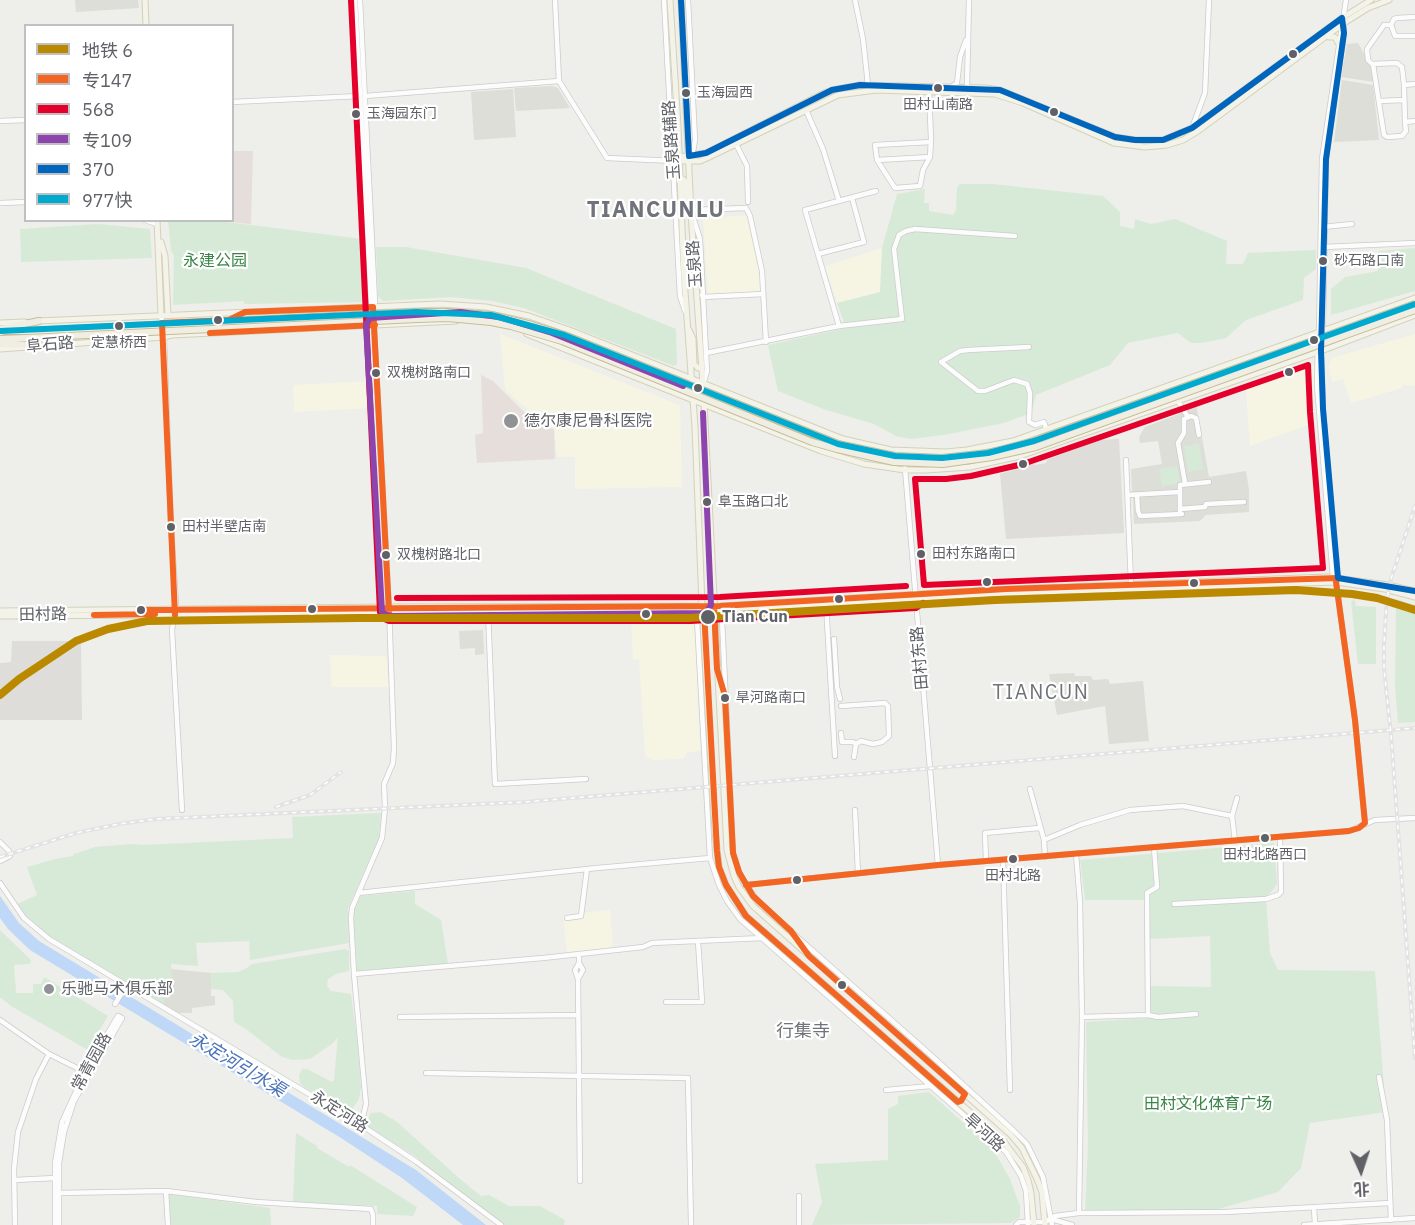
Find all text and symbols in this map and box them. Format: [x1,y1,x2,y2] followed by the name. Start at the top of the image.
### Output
[24,24,234,222] legend
[82,39,133,62] text: 地铁 6
[1287,48,1299,60] unlabelled marker
[82,69,132,92] text: 专147
[932,82,944,94] marker: 田村山南路
[697,85,753,101] place label: 玉海园西
[680,87,692,99] marker: 玉海园西
[903,97,973,113] place label: 田村山南路
[82,98,114,121] text: 568
[660,99,684,181] street label: 玉泉路辅路
[367,106,437,122] place label: 玉海园东门
[1048,106,1060,118] unlabelled marker
[350,108,362,120] marker: 玉海园东门
[82,129,132,152] text: 专109
[82,158,114,181] text: 370
[82,189,132,212] text: 977快
[587,198,725,224] district label: TIANCUNLU
[684,239,706,289] street label: 玉泉路
[183,251,247,271] park label: 永建公园
[1334,253,1404,269] place label: 砂石路口南
[1317,255,1329,267] marker: 砂石路口南
[212,314,224,326] unlabelled marker
[113,320,125,332] marker: 定慧桥西
[25,333,75,357] street label: 阜石路
[1308,334,1320,346] unlabelled marker
[91,335,147,351] place label: 定慧桥西
[387,365,471,381] place label: 双槐树路南口
[1283,366,1295,378] unlabelled marker
[370,367,382,379] marker: 双槐树路南口
[692,382,704,394] unlabelled marker
[524,411,652,431] place label: 德尔康尼骨科医院
[502,412,520,430] marker: 德尔康尼骨科医院
[1017,458,1029,470] unlabelled marker
[718,494,788,510] place label: 阜玉路口北
[701,496,713,508] marker: 阜玉路口北
[182,519,266,535] place label: 田村半壁店南
[165,521,177,533] marker: 田村半壁店南
[932,546,1016,562] place label: 田村东路南口
[397,547,481,563] place label: 双槐树路北口
[915,548,927,560] marker: 田村东路南口
[380,549,392,561] marker: 双槐树路北口
[981,576,993,588] unlabelled marker
[1188,577,1200,589] unlabelled marker
[833,593,845,605] unlabelled marker
[306,603,318,615] unlabelled marker
[135,604,147,616] unlabelled marker
[19,605,67,625] street label: 田村路
[722,607,788,627] place label: Tian Cun
[640,608,652,620] unlabelled marker
[699,608,717,626] marker: Tian Cun
[908,625,932,691] street label: 田村东路
[993,681,1089,705] district label: TIANCUN
[736,690,806,706] place label: 旱河路南口
[719,692,731,704] marker: 旱河路南口
[1259,832,1271,844] marker: 田村北路西口
[1223,847,1307,863] place label: 田村北路西口
[1007,853,1019,865] marker: 田村北路
[985,868,1041,884] place label: 田村北路
[791,874,803,886] unlabelled marker
[61,979,173,999] place label: 乐驰马术俱乐部
[836,979,848,991] unlabelled marker
[42,982,56,996] marker: 乐驰马术俱乐部
[776,1021,830,1043] district label: 行集寺
[185,1028,289,1102] water label: 永定河引水渠
[68,1029,116,1095] street label: 常青园路
[307,1087,371,1137] street label: 永定河路
[1144,1094,1272,1114] park label: 田村文化体育广场
[960,1110,1008,1156] street label: 旱河路
[1331,1141,1391,1201] north arrow
[1353,1179,1370,1199] text: 北

